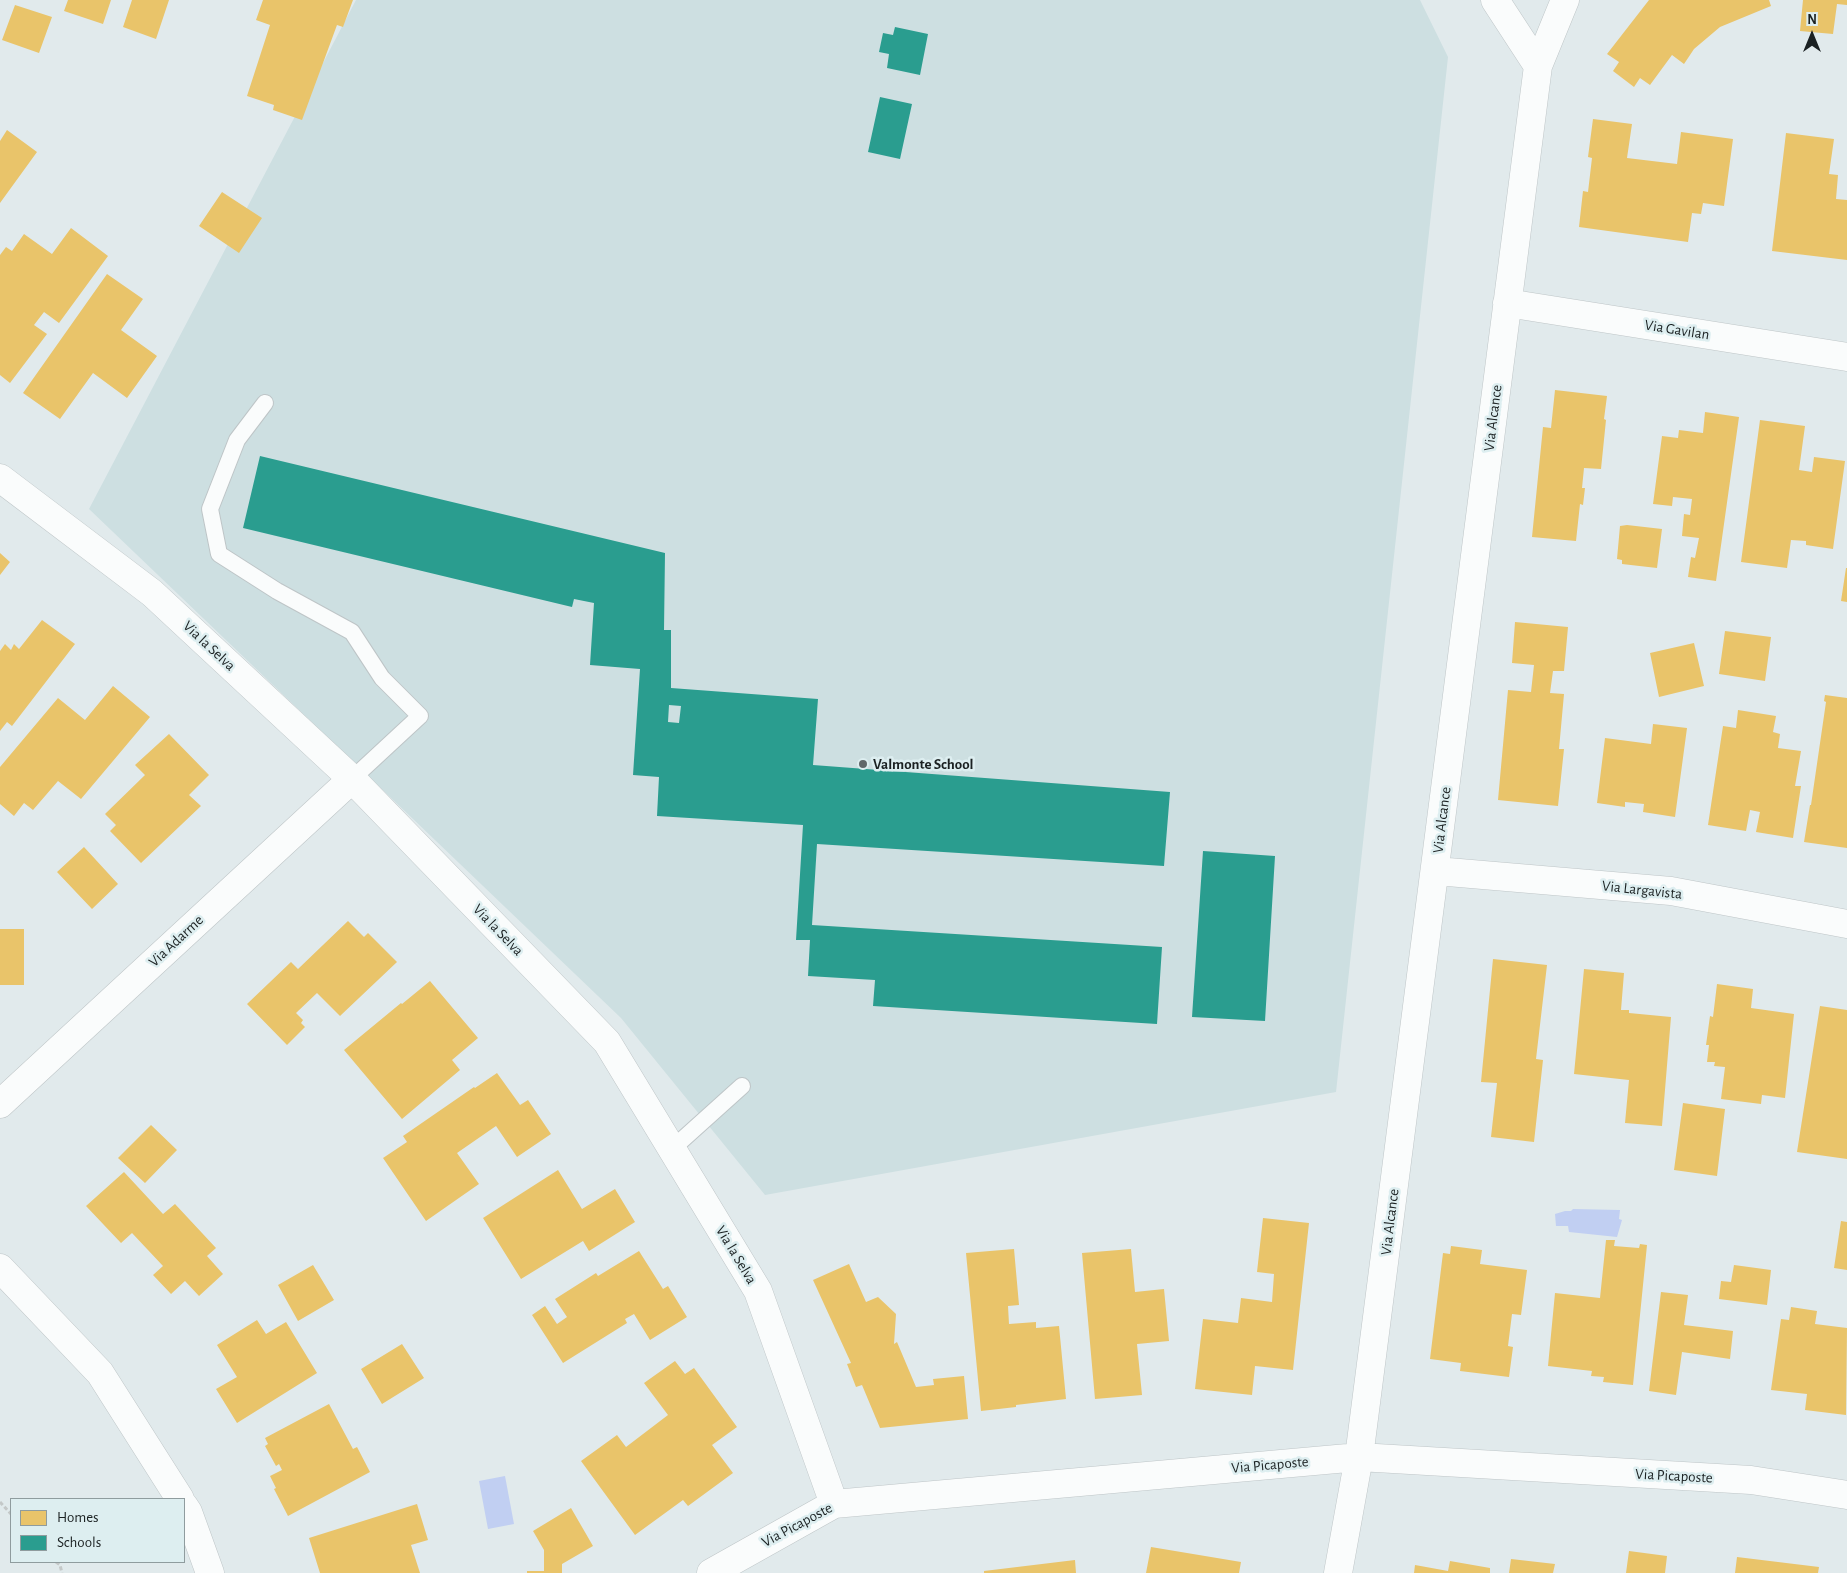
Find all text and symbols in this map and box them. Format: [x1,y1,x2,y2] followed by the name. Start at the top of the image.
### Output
[1787,10,1837,60] north arrow
[1807,13,1817,27] text: N
[1643,316,1711,344] street label: Via Gavilan
[1480,384,1506,452] street label: Via Alcance
[179,617,239,675] street label: Via la Selva
[873,755,973,773] place label: Valmonte School
[857,758,869,770] marker: Valmonte School
[1429,786,1455,854] street label: Via Alcance
[1601,877,1683,903] street label: Via Largavista
[469,900,527,960] street label: Via la Selva
[145,911,207,971] street label: Via Adarme
[1377,1188,1403,1256] street label: Via Alcance
[712,1222,760,1288] street label: Via la Selva
[1231,1453,1309,1477] street label: Via Picaposte
[1635,1465,1713,1487] street label: Via Picaposte
[10,1498,185,1563] legend
[759,1499,835,1551] street label: Via Picaposte
[57,1510,99,1525] text: Homes
[57,1535,101,1550] text: Schools

